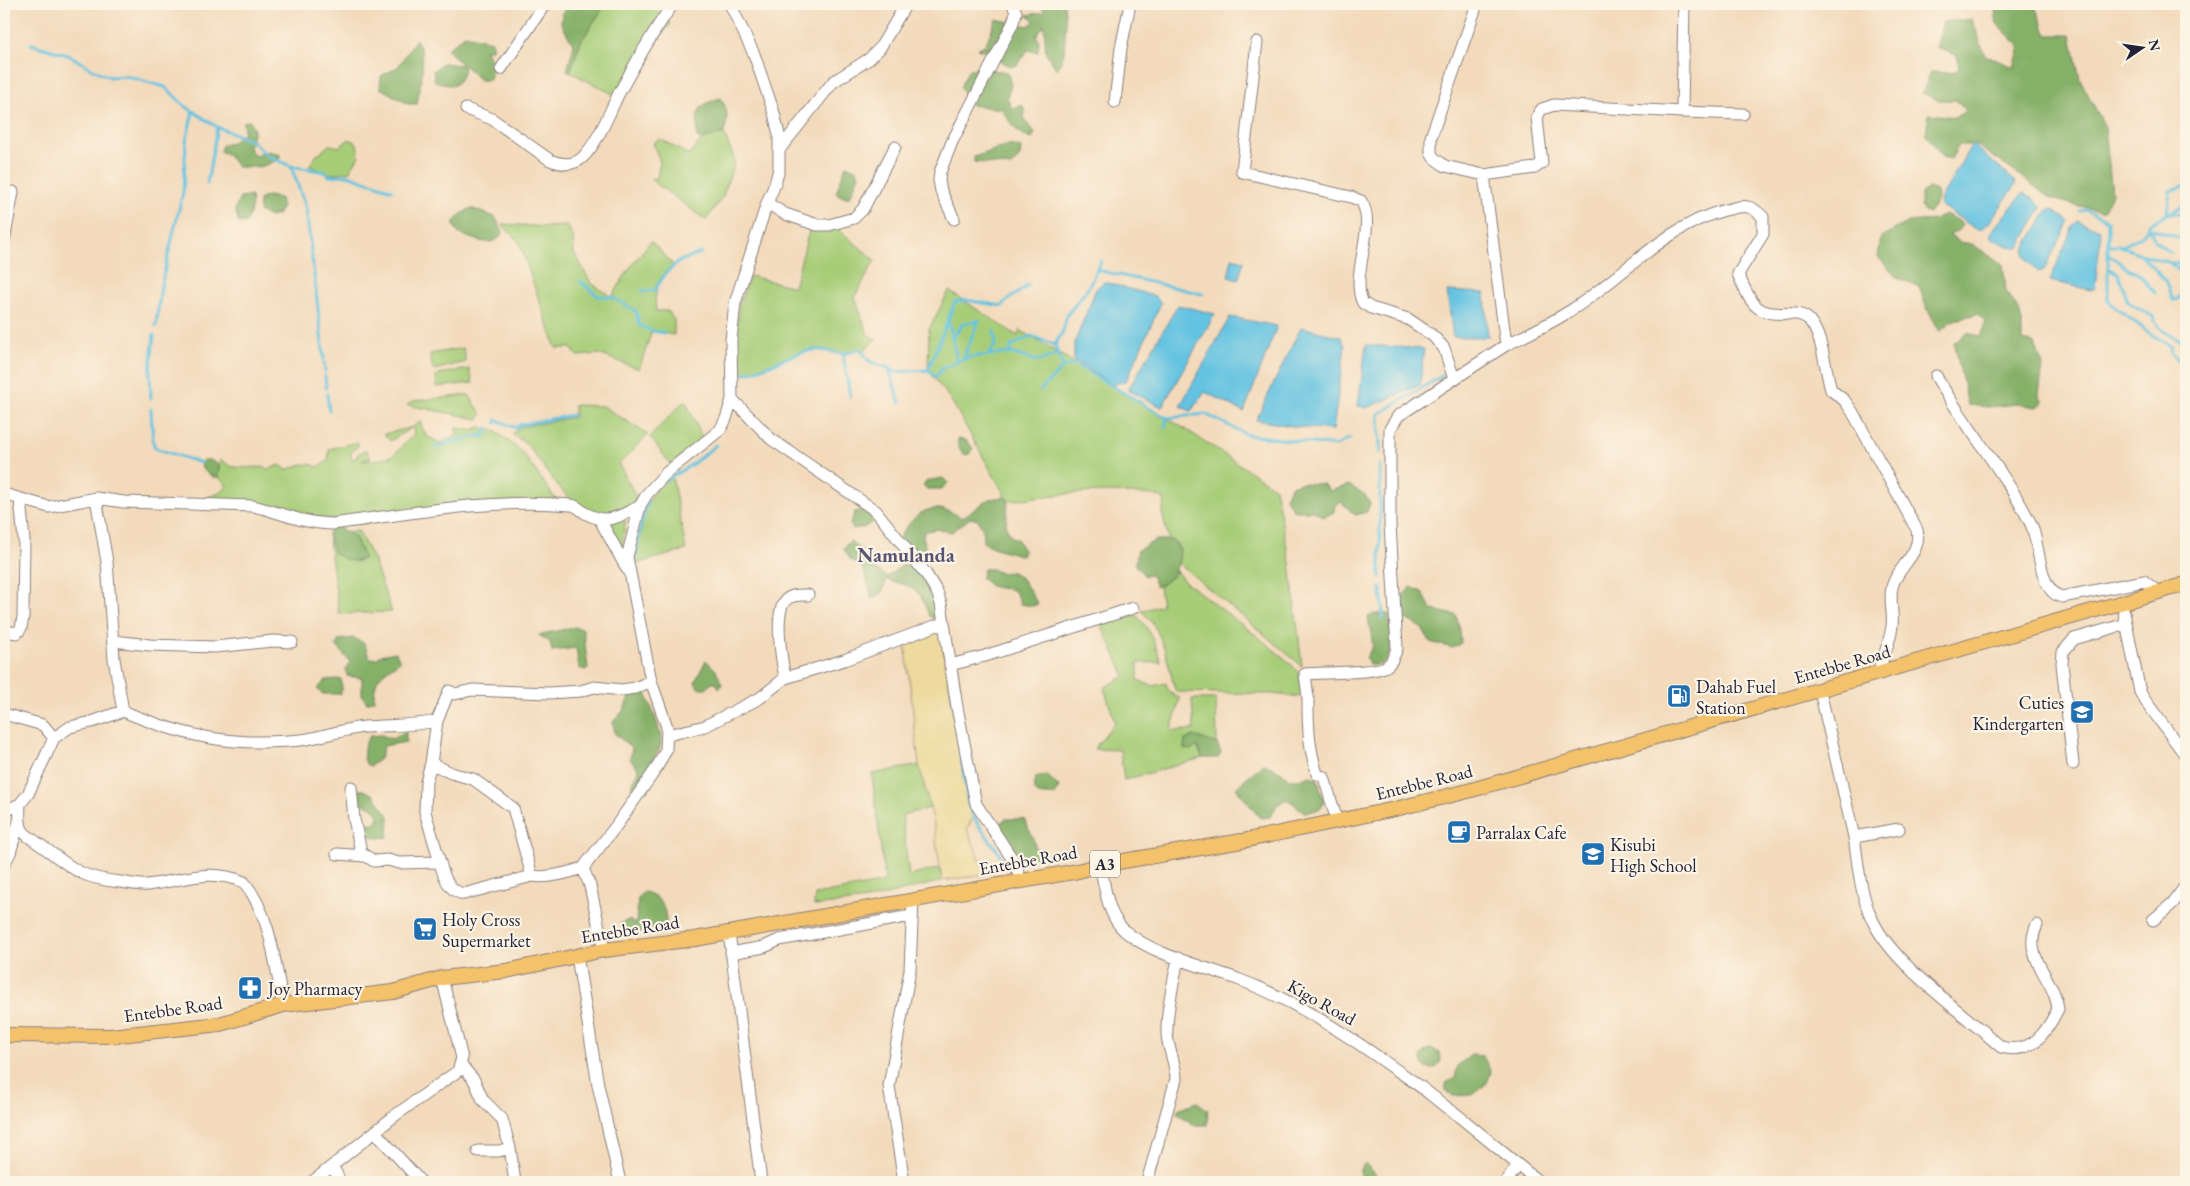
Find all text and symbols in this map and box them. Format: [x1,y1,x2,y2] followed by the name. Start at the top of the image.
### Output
[2118,22,2168,72] north arrow
[2145,38,2165,53] text: N
[857,542,955,568] district label: Namulanda
[1791,639,1894,689] street label: Entebbe Road
[1696,675,1776,719] place label: Dahab Fuel Station
[1666,683,1692,709] fuel station icon: Dahab Fuel Station
[1972,691,2064,735] place label: Cuties Kindergarten
[2069,699,2095,725] school or university icon: Cuties Kindergarten
[1373,759,1476,805] street label: Entebbe Road
[1446,819,1472,845] cafe icon: Parralax Cafe
[1476,821,1567,844] place label: Parralax Cafe
[1610,833,1697,877] place label: Kisubi High School
[977,840,1080,880] street label: Entebbe Road
[1580,841,1606,867] school or university icon: Kisubi High School
[1090,851,1120,878] road number: A3
[442,908,531,952] place label: Holy Cross Supermarket
[579,910,682,948] street label: Entebbe Road
[412,916,438,942] supermarket icon: Holy Cross Supermarket
[1284,974,1361,1031] street label: Kigo Road
[237,975,263,1001] pharmacy icon: Joy Pharmacy
[266,977,363,1000] place label: Joy Pharmacy
[122,991,225,1027] street label: Entebbe Road

